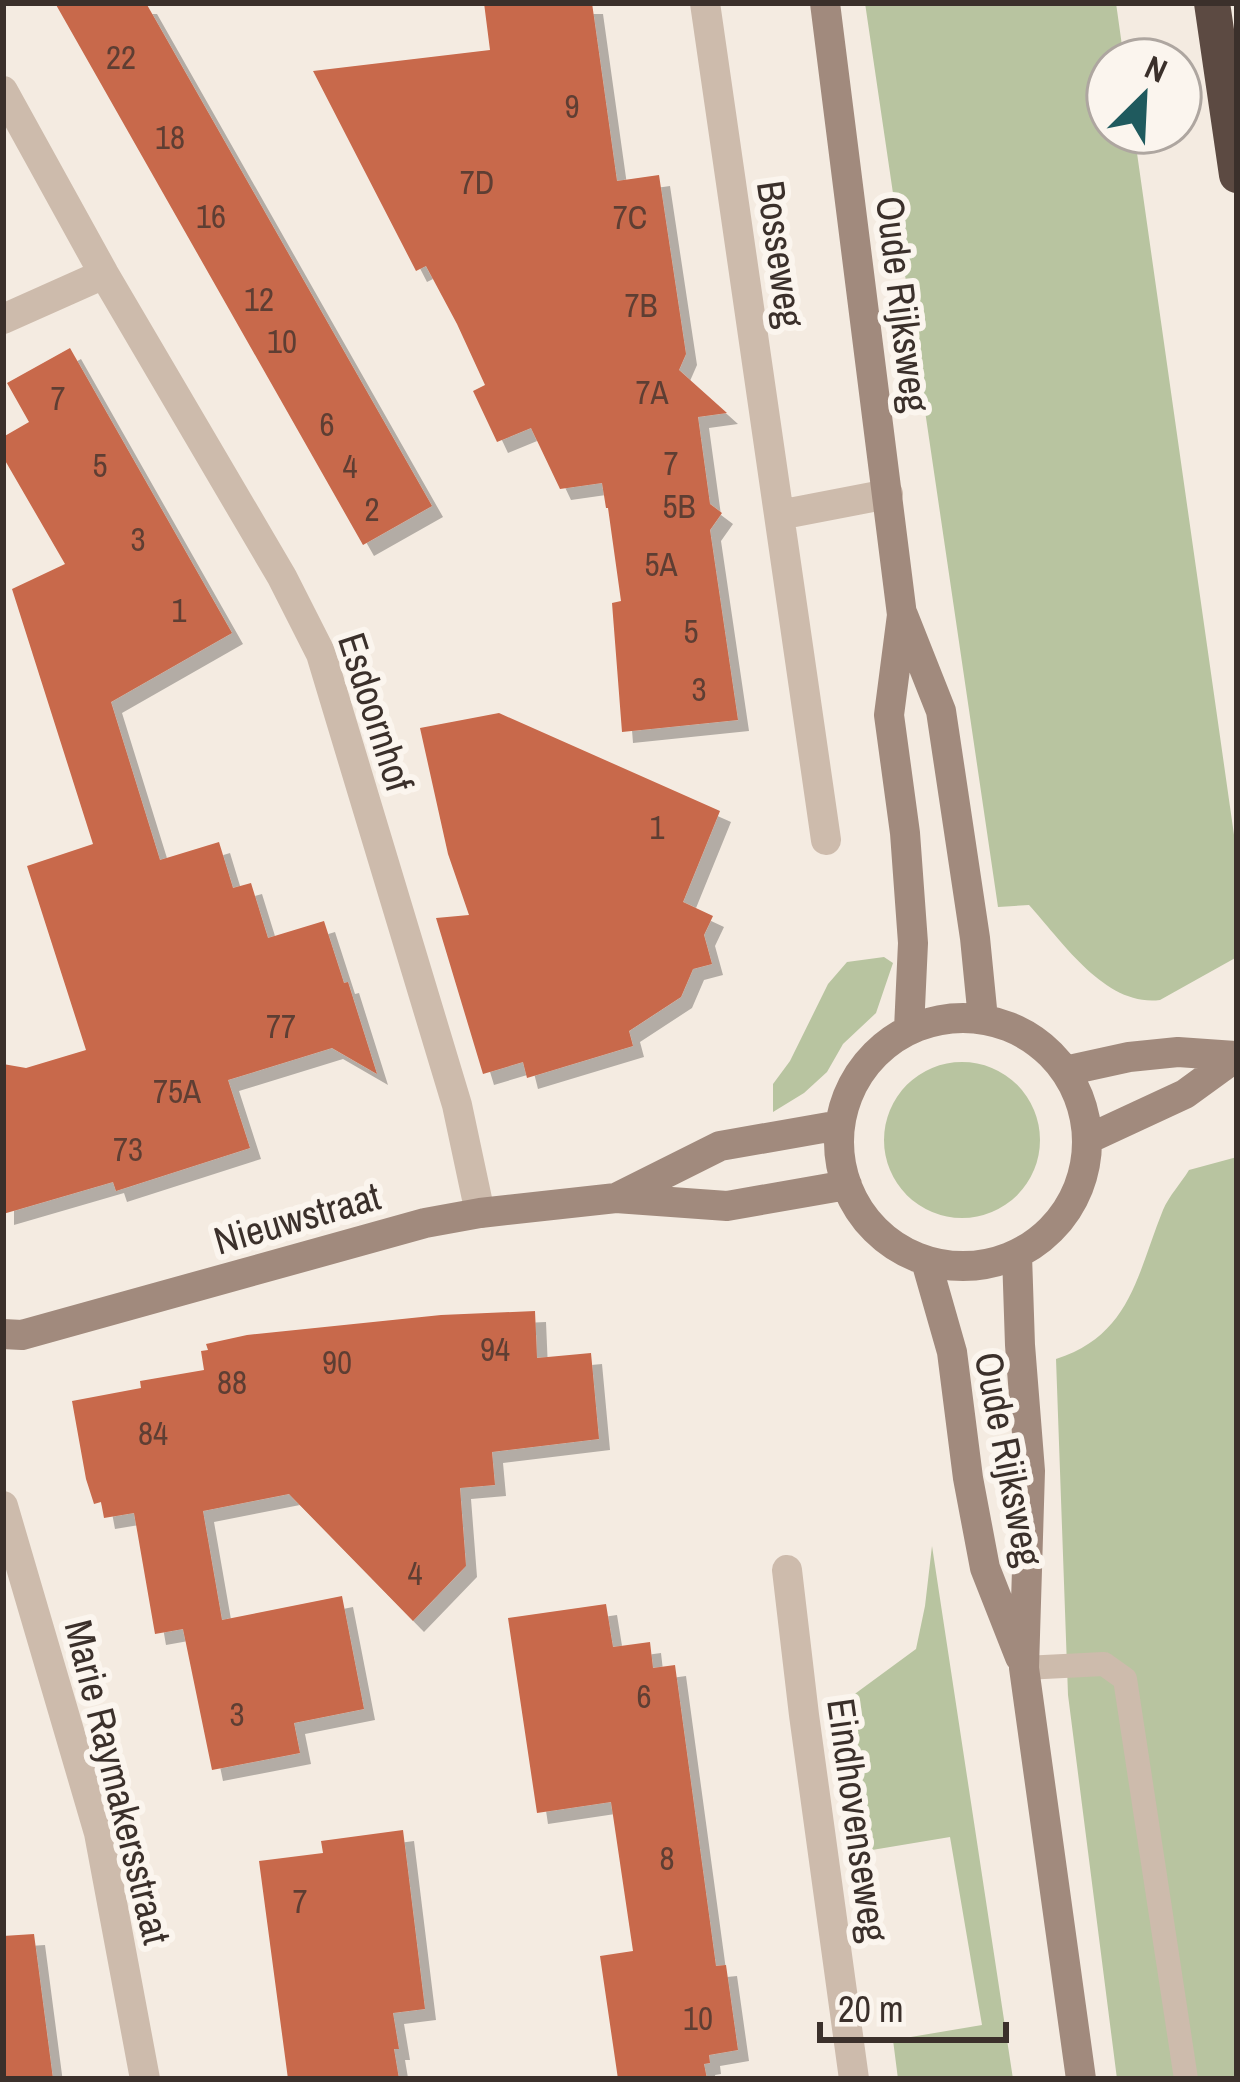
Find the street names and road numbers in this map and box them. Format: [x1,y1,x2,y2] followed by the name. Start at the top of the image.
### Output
[745,177,817,331] street label: Bosseweg
[864,193,942,415] street label: Oude Rijksweg
[326,626,426,798] street label: Esdoornhof
[208,1169,386,1267] street label: Nieuwstraat
[963,1348,1055,1571] street label: Oude Rijksweg
[53,1614,183,1950] street label: Marie Raymakersstraat
[815,1695,901,1945] street label: Eindhovenseweg

